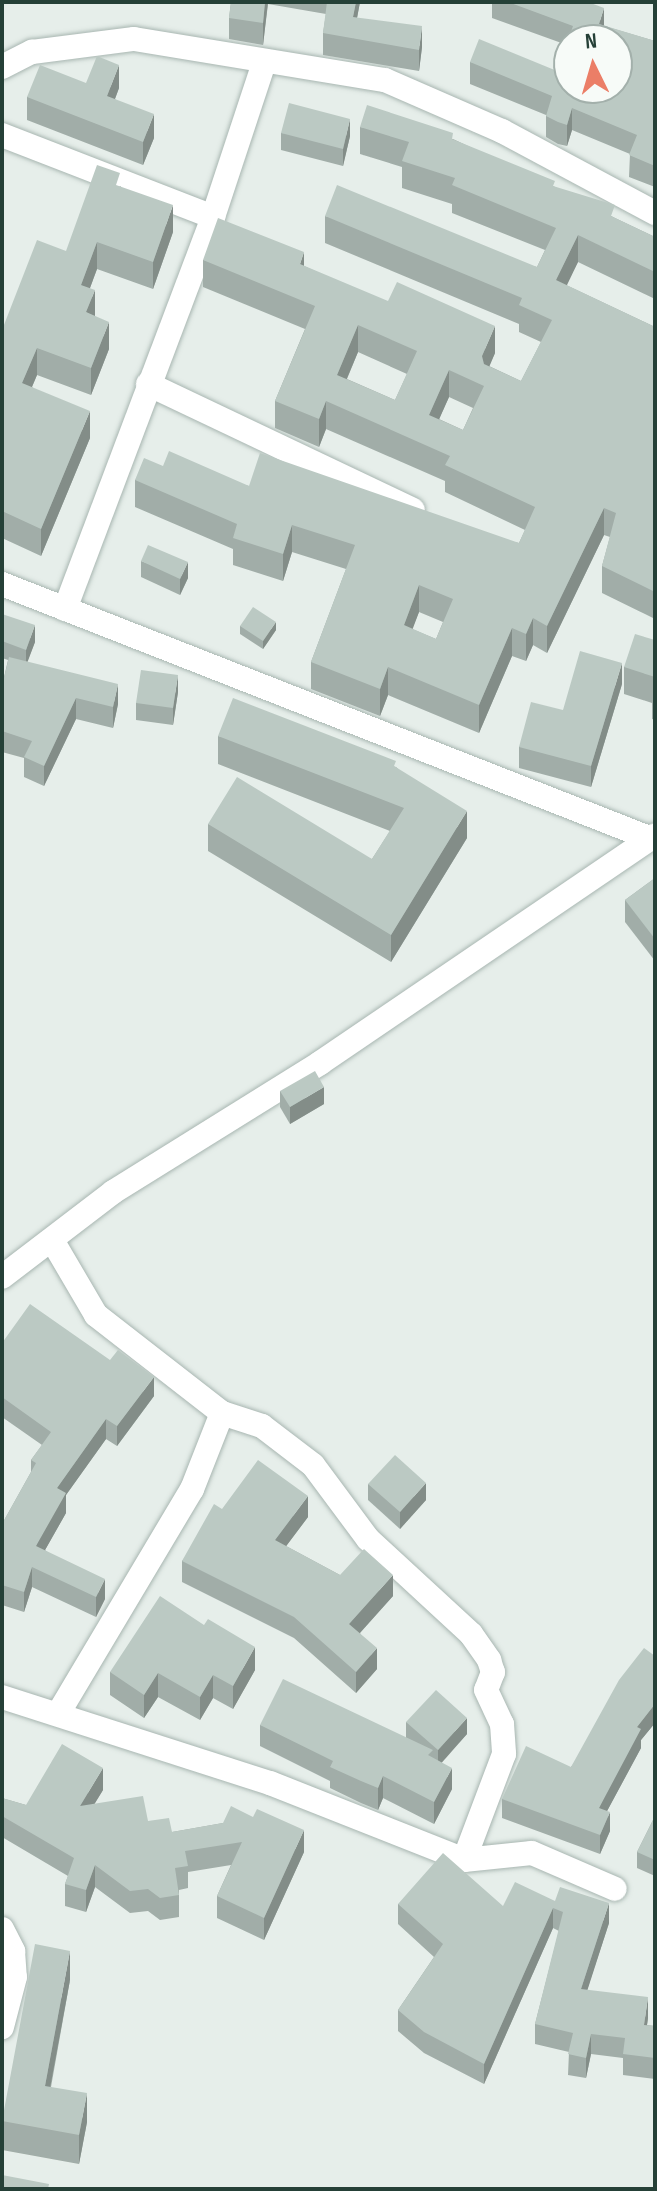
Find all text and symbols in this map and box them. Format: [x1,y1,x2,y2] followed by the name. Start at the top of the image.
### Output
[553,24,633,104] north arrow
[584,28,598,56] text: N

